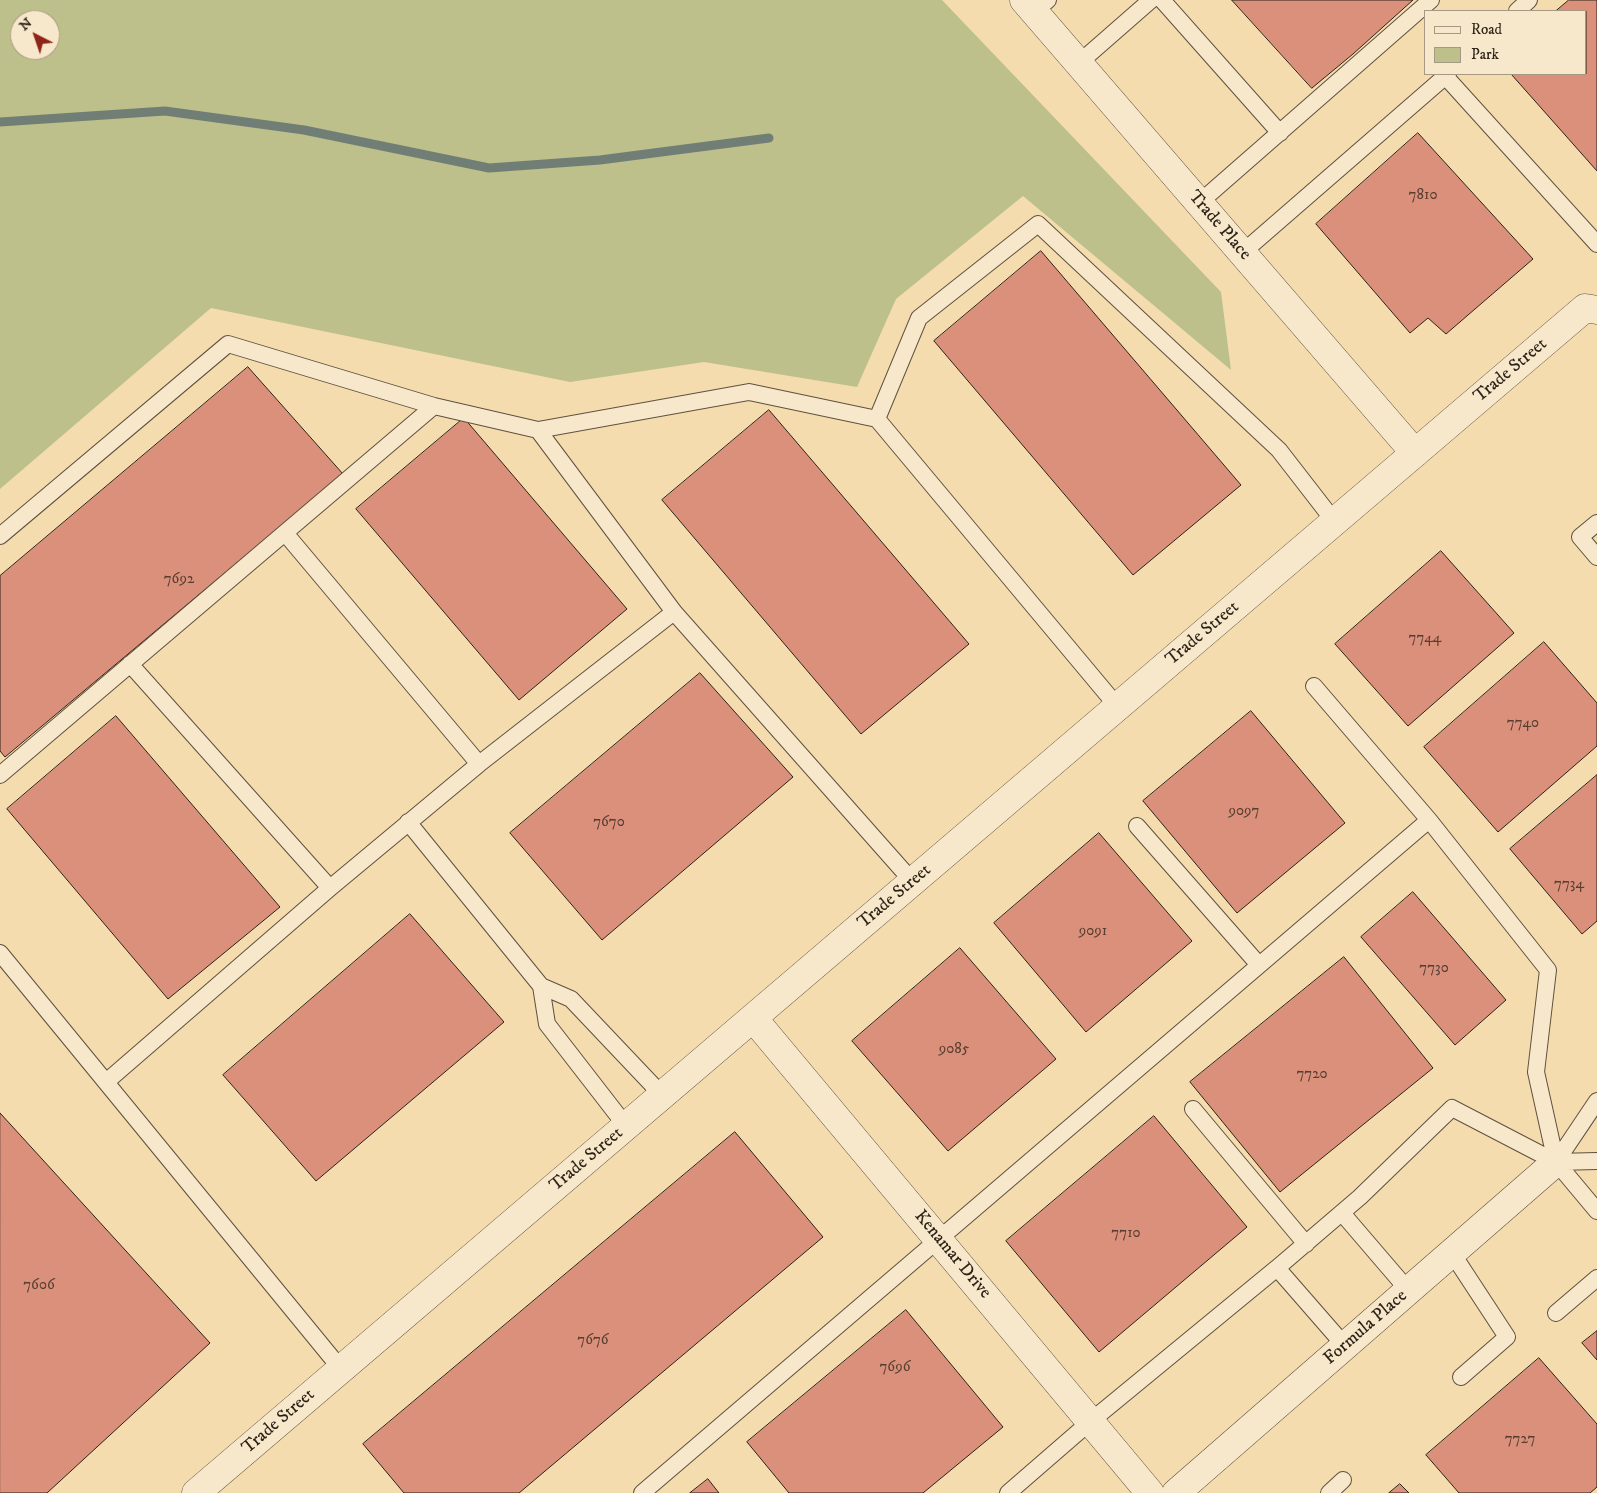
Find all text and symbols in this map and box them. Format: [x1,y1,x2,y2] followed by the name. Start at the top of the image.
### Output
[10,10,60,60] north arrow
[1424,10,1587,75] legend
[16,14,36,35] text: N
[1471,20,1502,39] text: Road
[1471,45,1499,64] text: Park
[1183,187,1255,265] street label: Trade Place
[1409,187,1437,205] house number: 7810
[1470,334,1552,408] street label: Trade Street
[164,571,194,589] house number: 7692
[1162,597,1244,671] street label: Trade Street
[1409,630,1441,648] house number: 7744
[1507,715,1539,733] house number: 7740
[1229,803,1259,821] house number: 9097
[593,814,625,832] house number: 7670
[854,860,936,934] street label: Trade Street
[1554,876,1584,894] house number: 7734
[1079,923,1107,941] house number: 9091
[1419,960,1449,978] house number: 7730
[939,1041,969,1059] house number: 9085
[1296,1066,1328,1084] house number: 7720
[546,1123,628,1197] street label: Trade Street
[909,1206,995,1304] street label: Kenamar Drive
[1111,1225,1141,1243] house number: 7710
[23,1277,55,1295] house number: 7606
[1320,1286,1412,1370] street label: Formula Place
[577,1332,609,1350] house number: 7676
[880,1359,910,1377] house number: 7696
[238,1385,320,1459] street label: Trade Street
[1505,1431,1535,1449] house number: 7727

